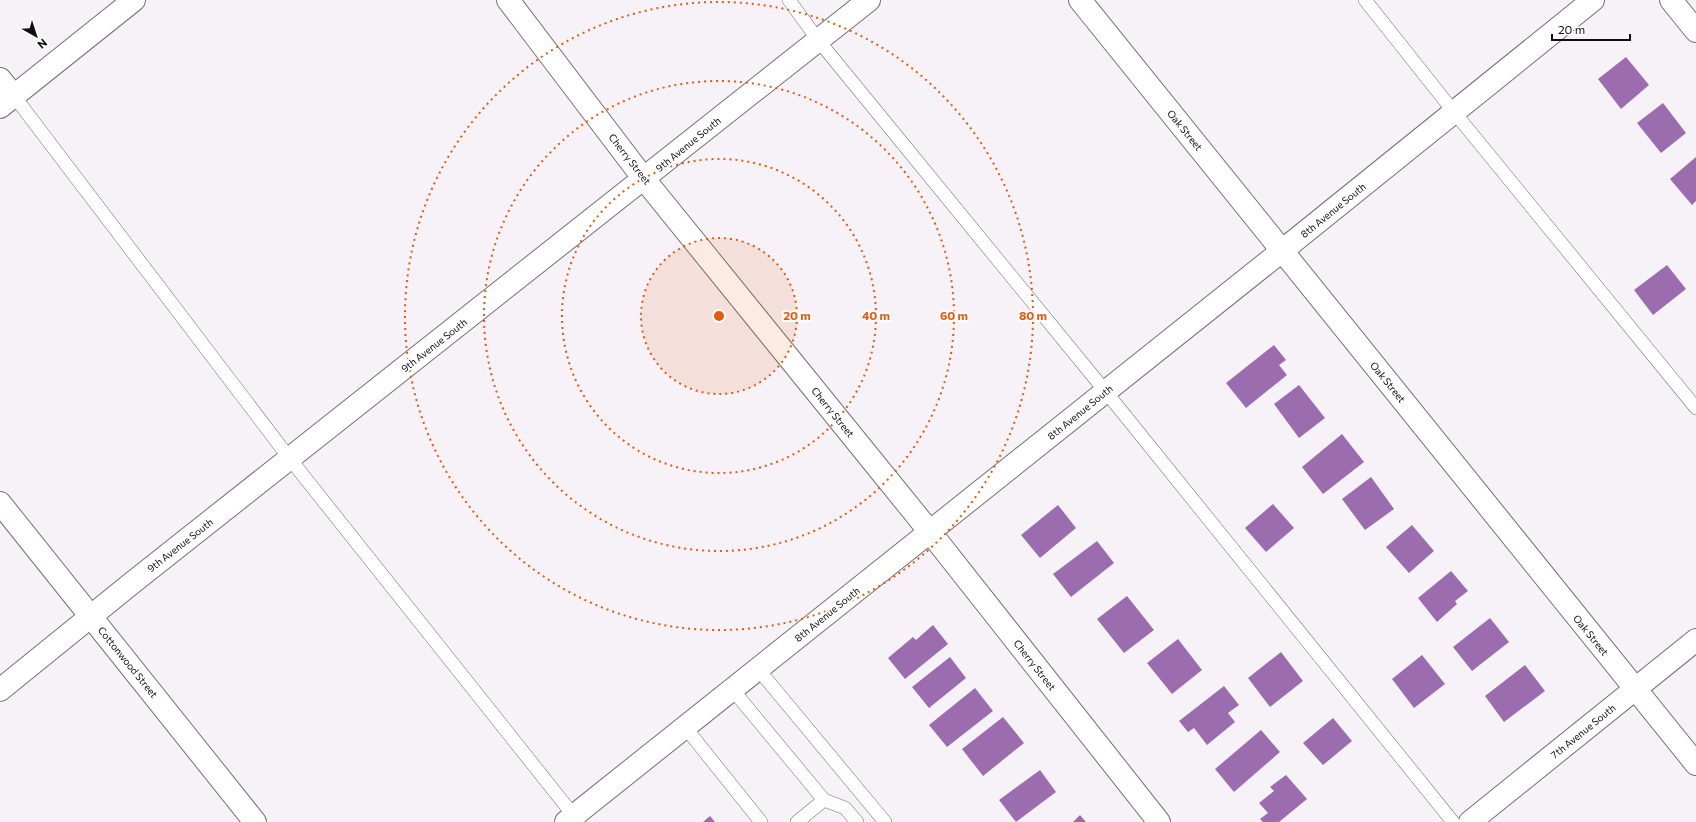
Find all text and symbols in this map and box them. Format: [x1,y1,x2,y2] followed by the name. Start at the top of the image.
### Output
[16,16,56,56] north arrow
[1552,16,1630,42] scale bar
[1558,22,1585,36] text: 20 m
[35,37,50,52] text: N
[1165,107,1205,153] street label: Oak Street
[653,114,723,174] street label: 9th Avenue South
[606,131,654,187] street label: Cherry Street
[1298,180,1368,240] street label: 8th Avenue South
[783,308,811,322] text: 20 m
[862,308,890,322] text: 40 m
[940,308,968,322] text: 60 m
[1019,308,1047,322] text: 80 m
[712,309,726,323] centre of rings
[399,316,469,374] street label: 9th Avenue South
[1368,359,1408,405] street label: Oak Street
[1045,382,1115,442] street label: 8th Avenue South
[809,384,857,440] street label: Cherry Street
[145,516,215,574] street label: 9th Avenue South
[792,584,862,644] street label: 8th Avenue South
[1571,612,1611,658] street label: Oak Street
[96,624,160,700] street label: Cottonwood Street
[1011,637,1059,693] street label: Cherry Street
[1548,701,1618,761] street label: 7th Avenue South

